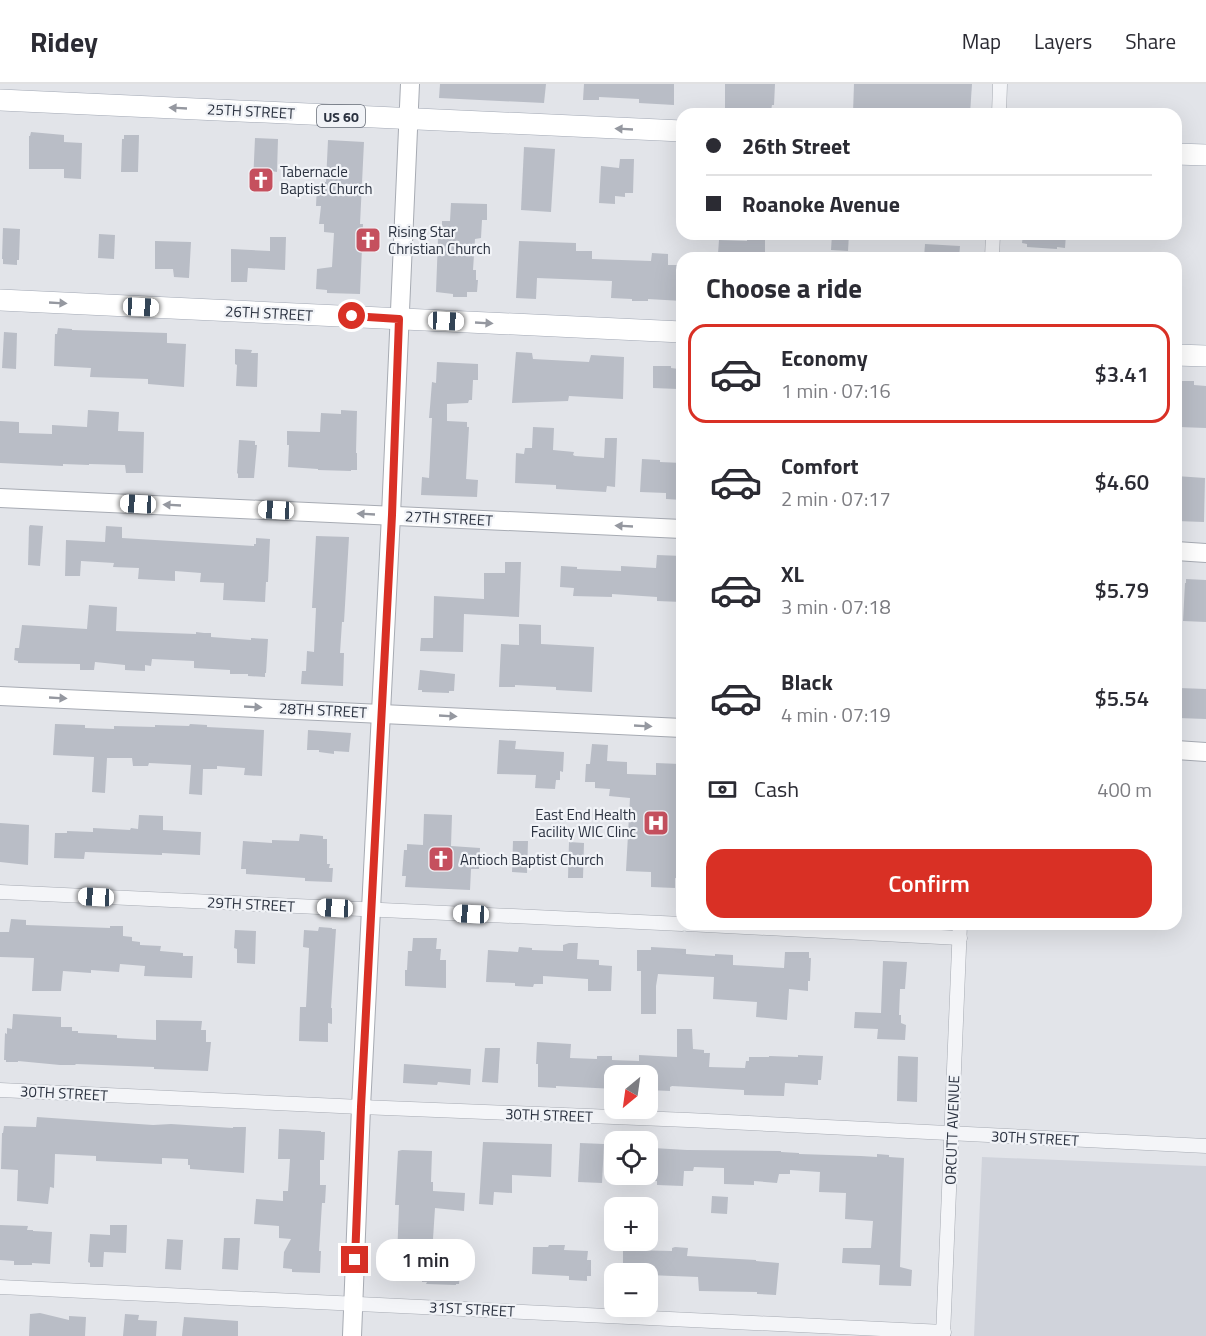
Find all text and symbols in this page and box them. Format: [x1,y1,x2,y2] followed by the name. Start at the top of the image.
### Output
[30,20,98,63] text: Ridey
[962,25,1001,57] text: Map
[1034,25,1092,57] text: Layers
[1125,25,1176,57] text: Share
[207,97,296,125] street label: 25TH STREET
[168,104,187,113] one-way arrow
[317,105,365,127] road number: US 60
[615,124,634,133] one-way arrow
[742,129,850,163] text: 26th Street
[280,160,373,200] place label: Tabernacle Baptist Church
[246,165,276,195] church icon: Tabernacle Baptist Church
[742,187,900,221] text: Roanoke Avenue
[388,220,491,260] place label: Rising Star Christian Church
[353,225,383,255] church icon: Rising Star Christian Church
[706,267,862,308] text: Choose a ride
[123,297,159,317] car
[49,299,68,308] one-way arrow
[225,299,314,327] street label: 26TH STREET
[338,302,365,329] route start
[428,311,464,331] car
[474,318,493,327] one-way arrow
[781,341,868,375] text: Economy
[709,347,763,401] icon: car
[1094,357,1149,391] text: $3.41
[781,375,891,406] text: 1 min · 07:16
[781,449,859,483] text: Comfort
[709,455,763,509] icon: car
[1094,465,1149,499] text: $4.60
[781,483,891,514] text: 2 min · 07:17
[120,494,156,514] car
[258,500,294,520] car
[162,501,181,510] one-way arrow
[405,504,494,532] street label: 27TH STREET
[357,510,376,519] one-way arrow
[615,521,634,530] one-way arrow
[781,557,804,591] text: XL
[709,563,763,617] icon: car
[1094,573,1149,607] text: $5.79
[781,591,891,622] text: 3 min · 07:18
[781,665,833,699] text: Black
[709,671,763,725] icon: car
[1094,681,1149,715] text: $5.54
[49,694,68,703] one-way arrow
[279,696,368,724] street label: 28TH STREET
[781,699,891,730] text: 4 min · 07:19
[244,703,263,712] one-way arrow
[439,712,458,721] one-way arrow
[633,721,652,730] one-way arrow
[754,772,799,806] text: Cash
[706,773,739,806] icon: cash
[1097,774,1152,805] text: 400 m
[531,803,636,843] place label: East End Health Facility WIC Clinc
[641,808,671,838] hospital icon: East End Health Facility WIC Clinc
[426,844,456,874] church icon: Antioch Baptist Church
[460,848,604,871] place label: Antioch Baptist Church
[706,849,1152,918] button: Confirm
[78,887,114,907] car
[207,890,296,918] street label: 29TH STREET
[317,898,353,918] car
[453,904,489,924] car
[604,1065,658,1119] north arrow
[604,1065,658,1317] map controls
[939,1075,965,1185] street label: ORCUTT AVENUE
[20,1079,109,1107] street label: 30TH STREET
[505,1102,593,1128] street label: 30TH STREET
[991,1124,1080,1152] street label: 30TH STREET
[604,1131,658,1185] button: locate
[604,1197,658,1251] button: +
[376,1239,475,1281] callout: 1 min
[401,1244,450,1275] text: 1 min
[341,1246,368,1273] route end
[604,1263,658,1317] button: −
[429,1295,516,1323] street label: 31ST STREET

